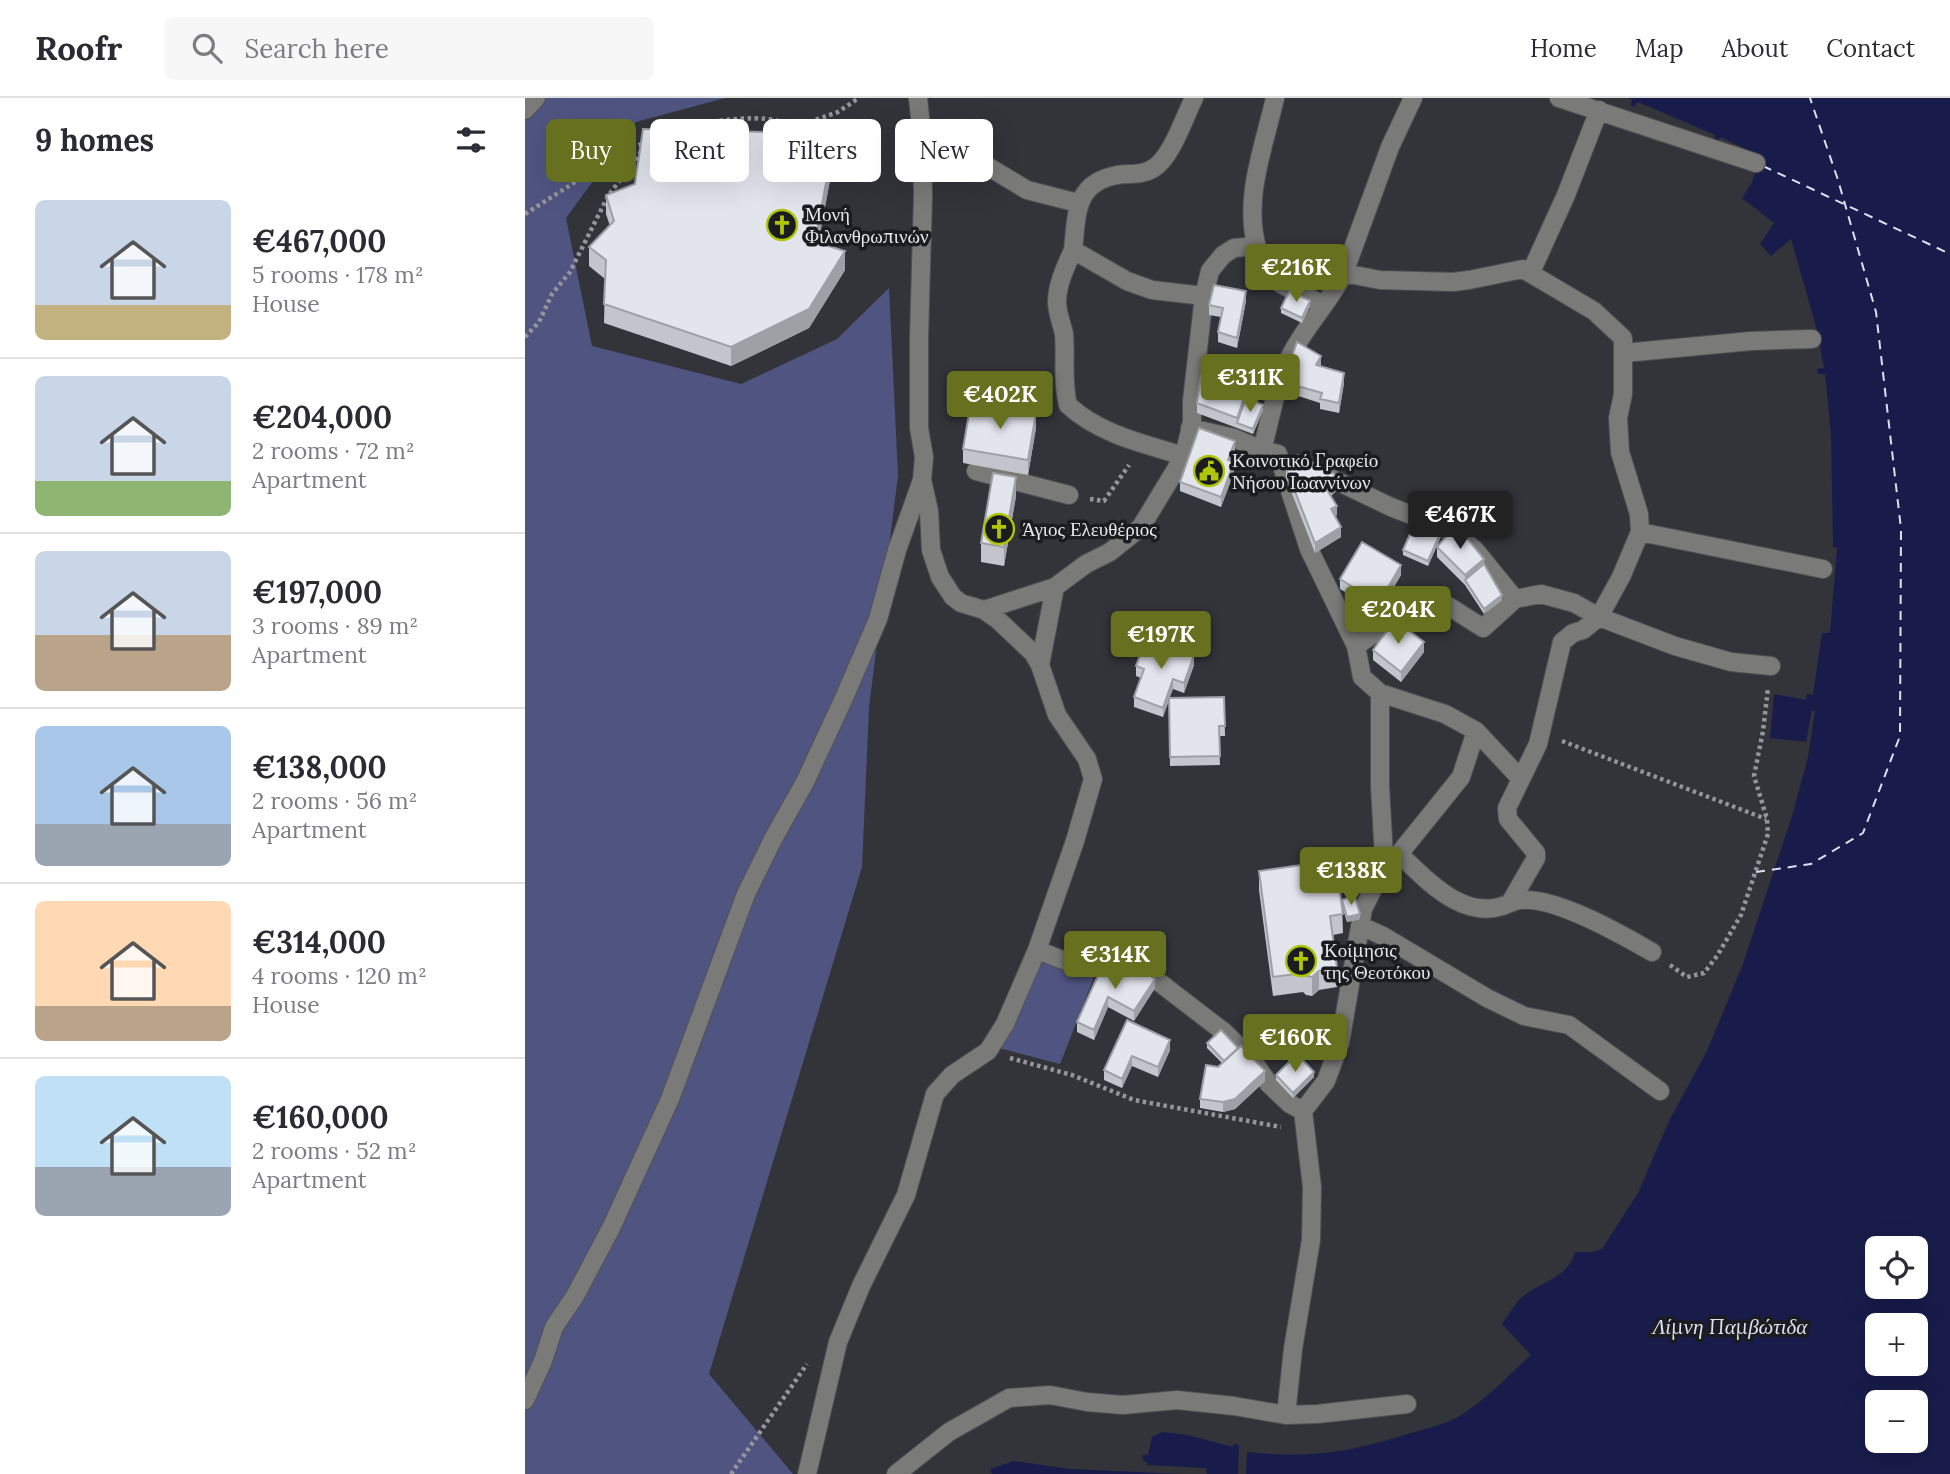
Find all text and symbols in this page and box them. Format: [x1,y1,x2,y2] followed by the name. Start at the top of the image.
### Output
[164,17,654,80] search box
[35,27,122,69] text: Roofr
[188,29,226,67] icon: search
[244,32,389,65] text: Search here
[1530,33,1597,64] text: Home
[1635,33,1684,64] text: Map
[1722,33,1788,64] text: About
[1826,33,1915,64] text: Contact
[546,119,636,182] chip: Buy
[650,119,749,182] chip: Rent
[763,119,881,182] chip: Filters
[895,119,993,182] chip: New
[35,121,154,159] text: 9 homes
[452,121,490,159] icon: filters
[805,202,929,248] place label: Μονή Φιλανθρωπινών
[765,208,799,242] church icon: Μονή Φιλανθρωπινών
[252,222,386,260] text: €467,000
[91,228,175,312] icon: home
[1247,244,1345,304] pin: €216K
[1261,252,1331,281] text: €216K
[252,260,424,289] text: 5 rooms · 178 m²
[252,289,320,318] text: House
[1201,354,1299,414] pin: €311K
[1217,362,1283,391] text: €311K
[951,372,1049,431] pin: €402K
[963,379,1037,408] text: €402K
[252,398,392,436] text: €204,000
[91,404,175,488] icon: home
[252,436,415,465] text: 2 rooms · 72 m²
[1232,448,1378,494] place label: Κοινοτικό Γραφείο Νήσου Ιωαννίνων
[1192,454,1226,488] public building icon: Κοινοτικό Γραφείο Νήσου Ιωαννίνων
[252,465,367,494] text: Apartment
[1411,491,1509,551] pin: €467K
[1424,499,1496,528] text: €467K
[982,512,1016,546] church icon: Άγιος Ελευθέριος
[1022,517,1157,541] place label: Άγιος Ελευθέριος
[252,573,382,611] text: €197,000
[91,579,175,663] icon: home
[1349,587,1447,646] pin: €204K
[1361,594,1435,623] text: €204K
[252,611,418,640] text: 3 rooms · 89 m²
[1112,612,1210,671] pin: €197K
[1127,619,1195,648] text: €197K
[252,640,367,669] text: Apartment
[252,748,387,786] text: €138,000
[91,754,175,838] icon: home
[252,786,417,815] text: 2 rooms · 56 m²
[252,815,367,844] text: Apartment
[1302,848,1400,907] pin: €138K
[1316,855,1386,884] text: €138K
[252,923,386,961] text: €314,000
[91,929,175,1013] icon: home
[1066,932,1164,991] pin: €314K
[1324,938,1431,984] place label: Κοίμησις της Θεοτόκου
[1080,939,1150,968] text: €314K
[1284,944,1318,978] church icon: Κοίμησις της Θεοτόκου
[252,961,427,990] text: 4 rooms · 120 m²
[252,990,320,1019] text: House
[1246,1014,1344,1074] pin: €160K
[1259,1022,1331,1051] text: €160K
[252,1098,389,1136] text: €160,000
[91,1104,175,1188] icon: home
[252,1136,417,1165] text: 2 rooms · 52 m²
[252,1165,367,1194] text: Apartment
[1865,1236,1928,1453] map controls
[1865,1236,1928,1299] button: locate
[1651,1313,1808,1340] water label: Λίμνη Παμβώτιδα
[1865,1313,1928,1376] button: +
[1865,1390,1928,1453] button: −

